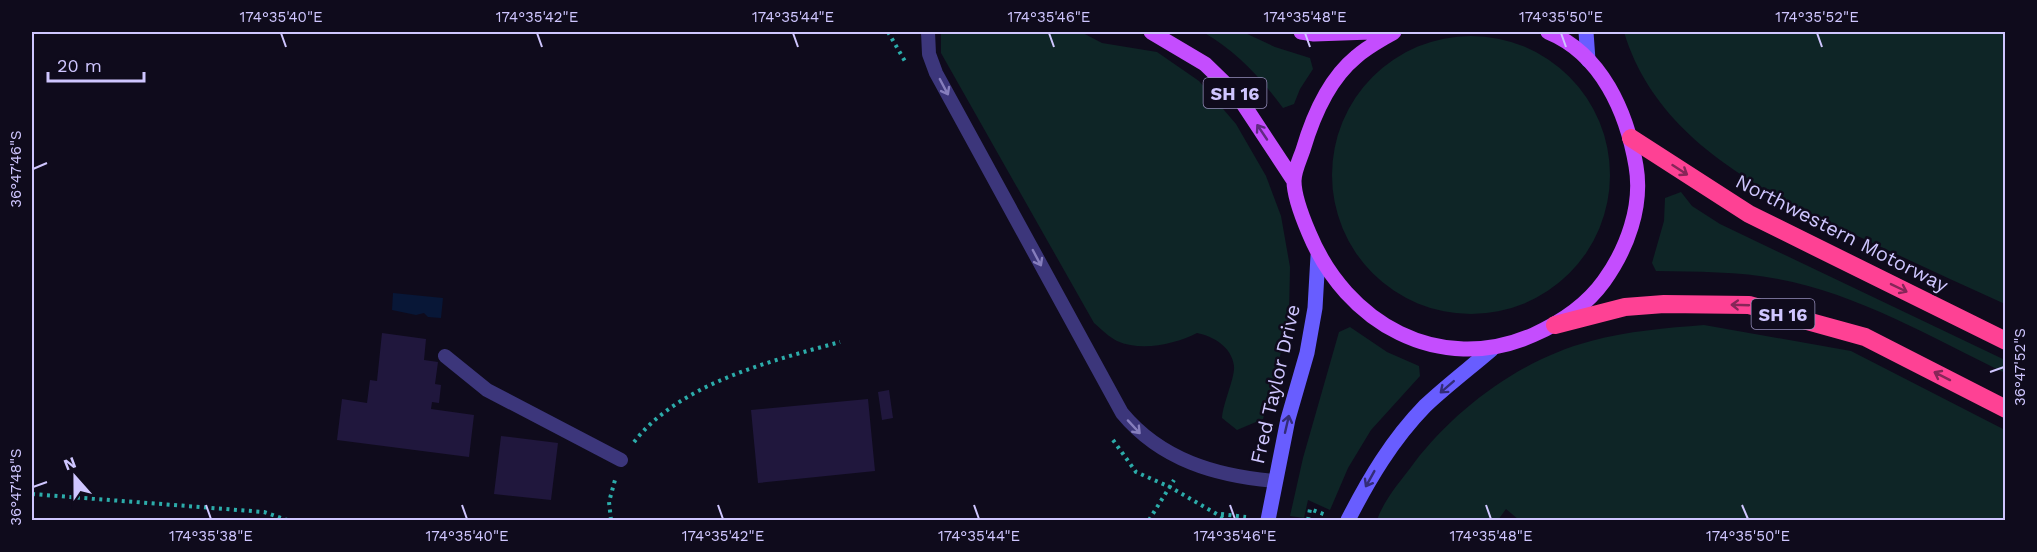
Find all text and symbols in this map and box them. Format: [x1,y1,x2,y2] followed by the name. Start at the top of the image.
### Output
[239,8,323,26] text: 174°35'40"E
[496,8,578,26] text: 174°35'42"E
[752,8,834,26] text: 174°35'44"E
[1008,8,1090,26] text: 174°35'46"E
[1264,8,1346,26] text: 174°35'48"E
[1519,8,1603,26] text: 174°35'50"E
[1775,8,1859,26] text: 174°35'52"E
[48,45,144,83] scale bar
[57,55,102,76] text: 20 m
[939,77,950,95] one-way arrow
[1204,78,1266,108] road number: SH 16
[1256,124,1268,140] one-way arrow
[7,130,25,208] text: 36°47'46"S
[1671,164,1688,176] one-way arrow
[1732,169,1953,297] street label: Northwestern Motorway
[1032,249,1043,267] one-way arrow
[1889,283,1907,295] one-way arrow
[1730,299,1750,311] one-way arrow
[1752,299,1814,329] road number: SH 16
[1245,302,1305,466] street label: Fred Taylor Drive
[2011,328,2029,406] text: 36°47'52"S
[1933,370,1951,382] one-way arrow
[1440,380,1455,394] one-way arrow
[1281,415,1293,434] one-way arrow
[1127,419,1141,434] one-way arrow
[45,447,105,507] north arrow
[7,448,25,526] text: 36°47'48"S
[61,452,79,474] text: N
[1364,469,1375,487] one-way arrow
[169,527,253,545] text: 174°35'38"E
[425,527,509,545] text: 174°35'40"E
[682,527,764,545] text: 174°35'42"E
[938,527,1020,545] text: 174°35'44"E
[1194,527,1276,545] text: 174°35'46"E
[1450,527,1532,545] text: 174°35'48"E
[1706,527,1790,545] text: 174°35'50"E

